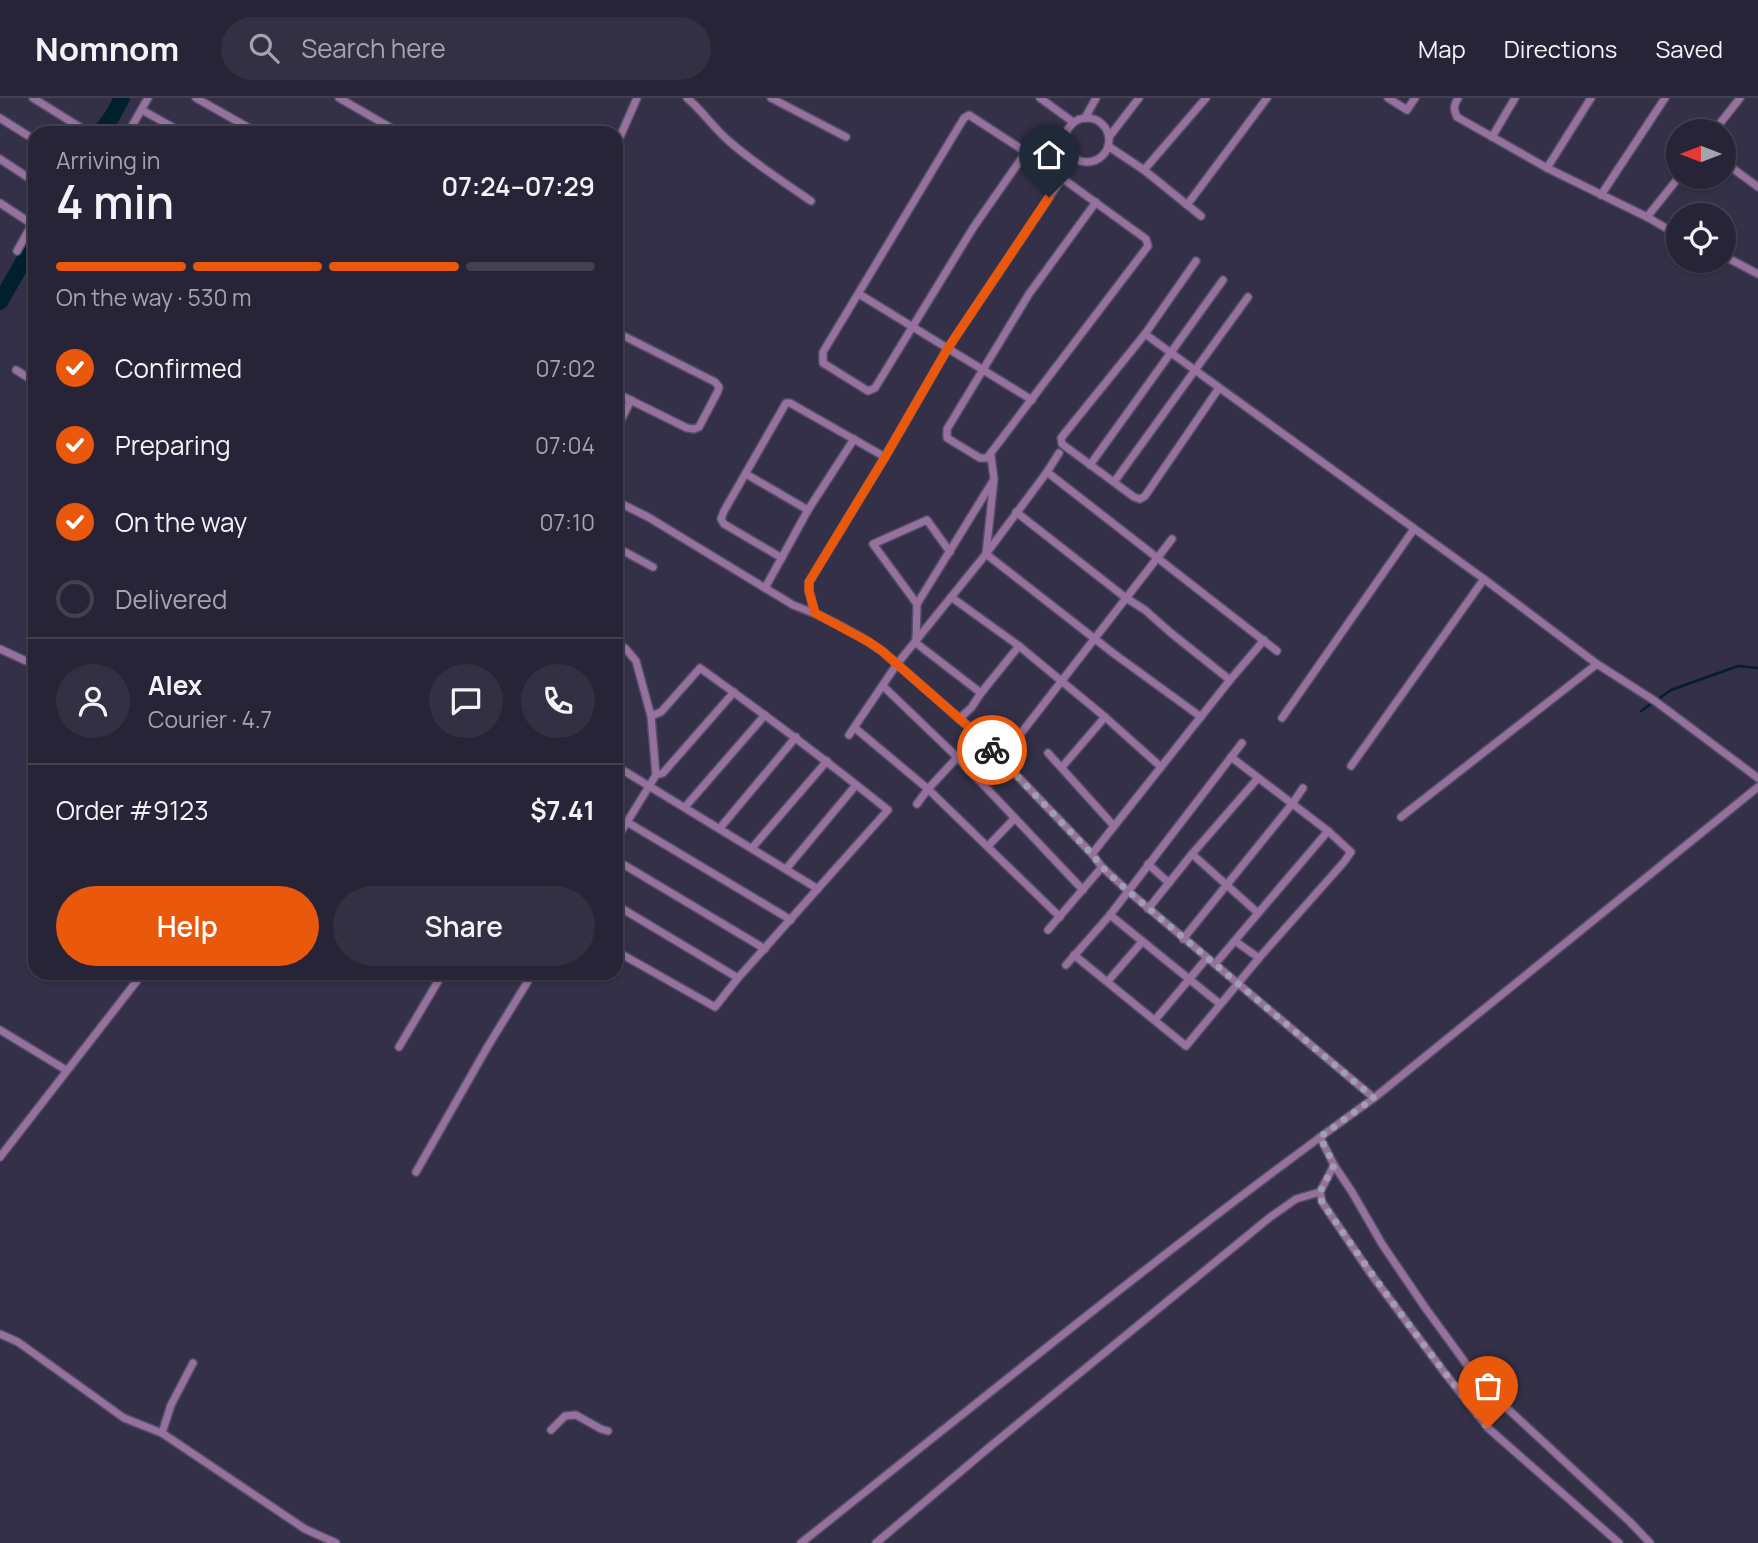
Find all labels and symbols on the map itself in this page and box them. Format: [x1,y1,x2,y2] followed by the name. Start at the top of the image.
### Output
[1666,119,1736,189] north arrow
[1019,125,1079,197] pin
[957,715,1027,785] courier
[1458,1356,1518,1428] pin

